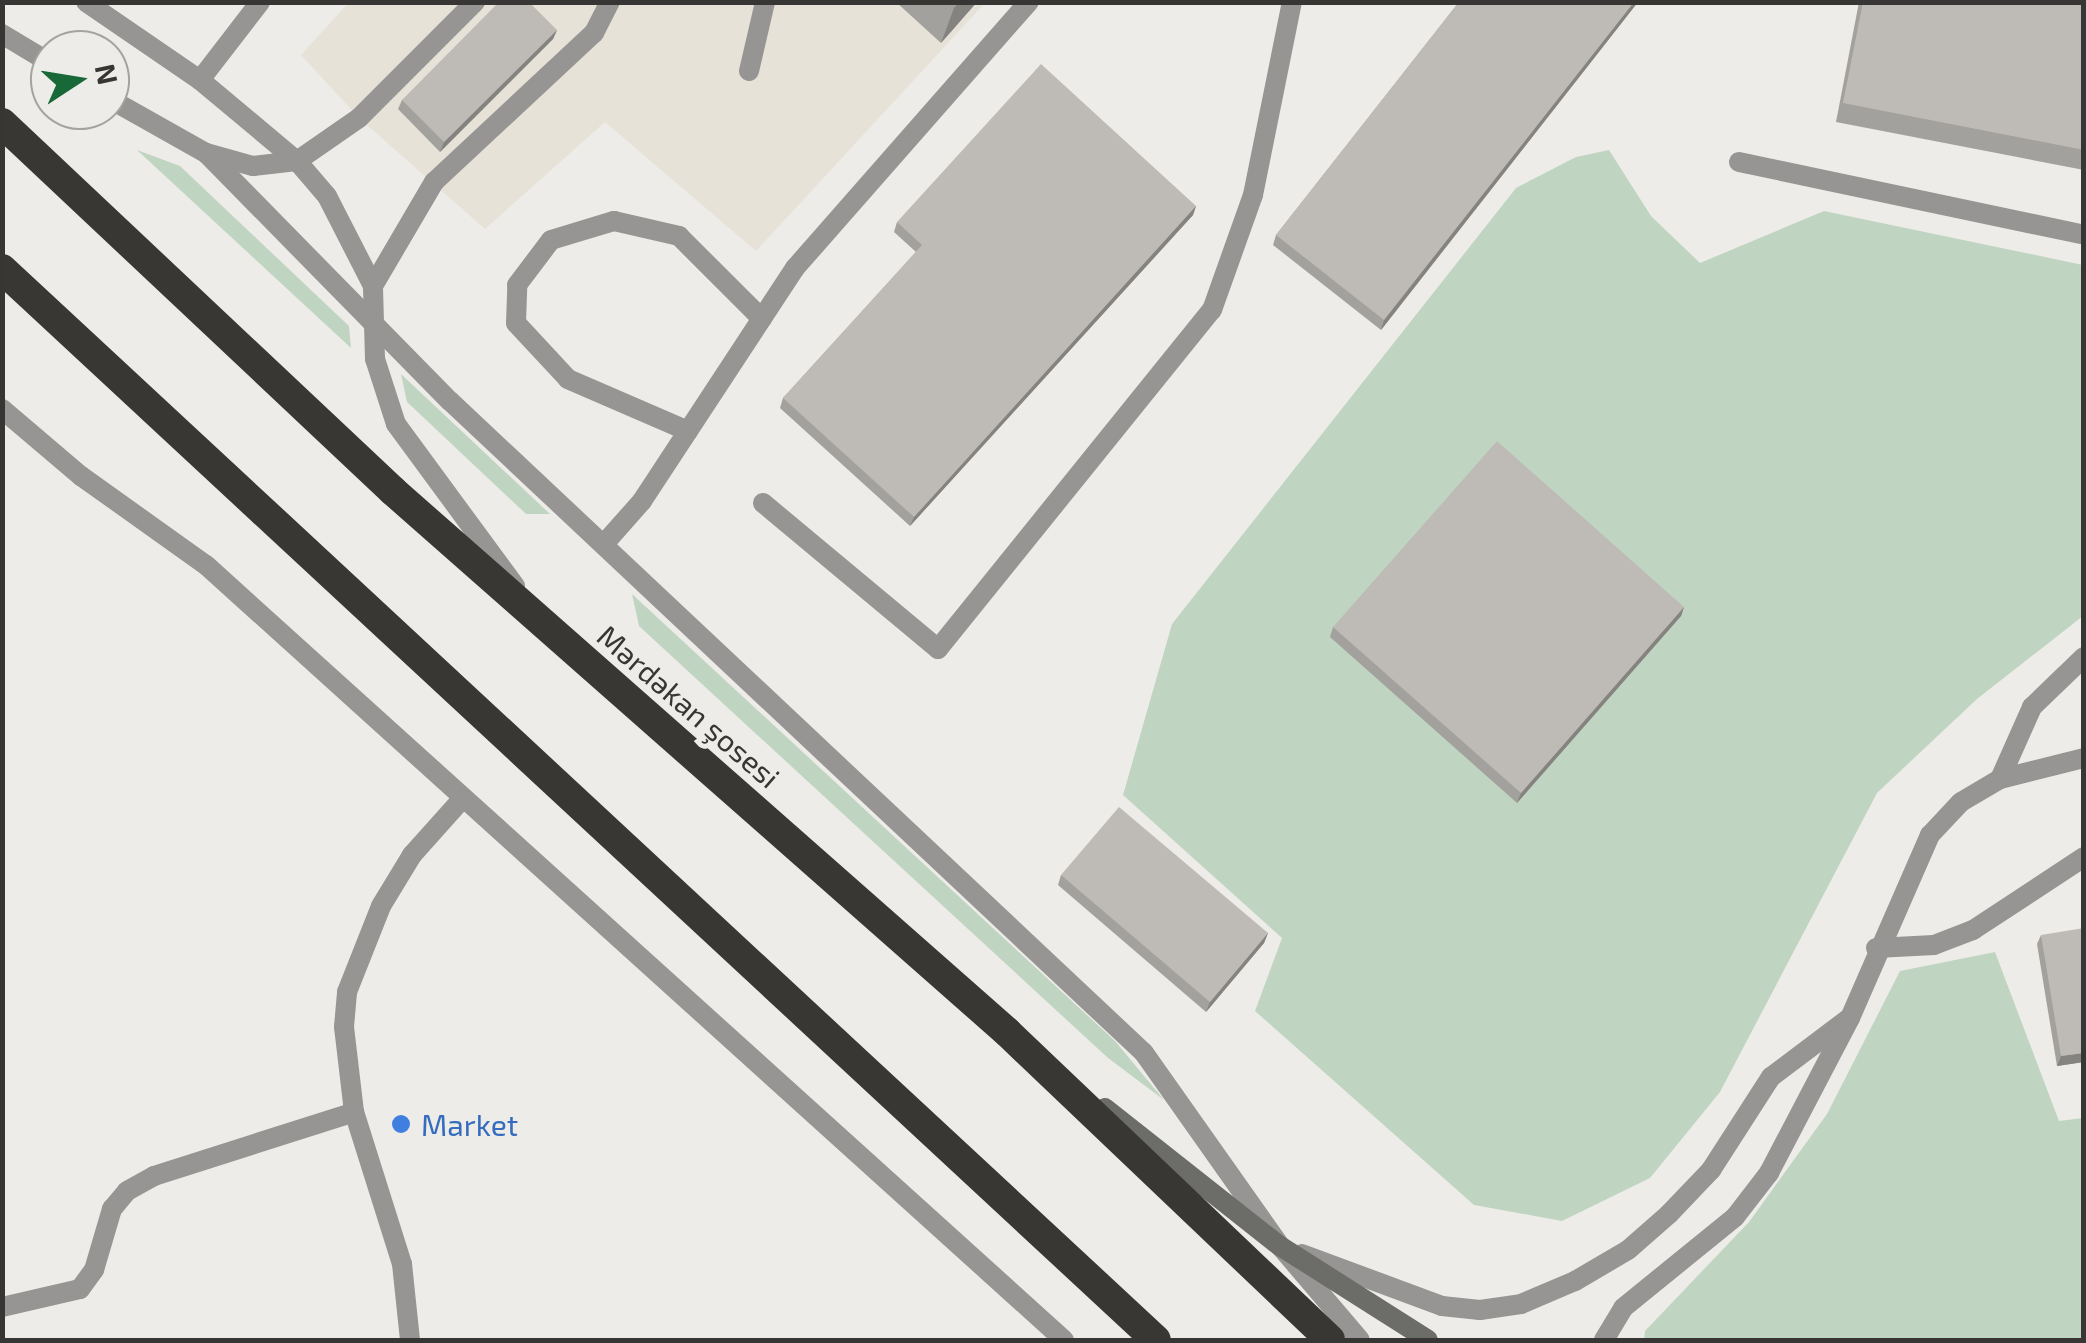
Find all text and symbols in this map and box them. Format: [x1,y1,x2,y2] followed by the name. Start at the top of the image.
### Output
[30,30,130,130] north arrow
[89,61,126,88] text: N
[591,617,787,795] street label: Mərdəkan şosesi
[421,1106,518,1142] place label: Market
[390,1113,412,1135] marker: Market

